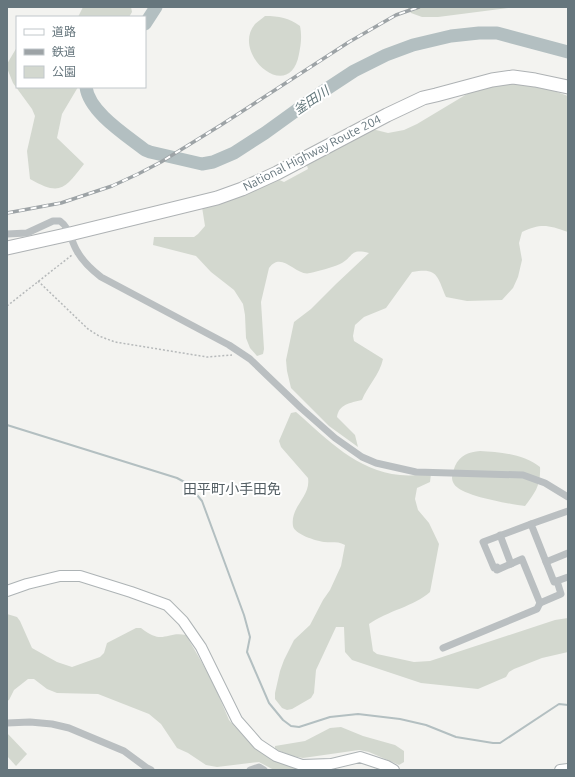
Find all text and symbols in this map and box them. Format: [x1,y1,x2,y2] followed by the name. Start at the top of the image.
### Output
[16,16,146,88] legend
[52,25,76,38] text: 道路
[52,45,76,58] text: 鉄道
[52,65,76,78] text: 公園
[291,82,333,117] water label: 釜田川
[241,112,383,193] street label: National Highway Route 204
[183,481,281,497] district label: 田平町小手田免

